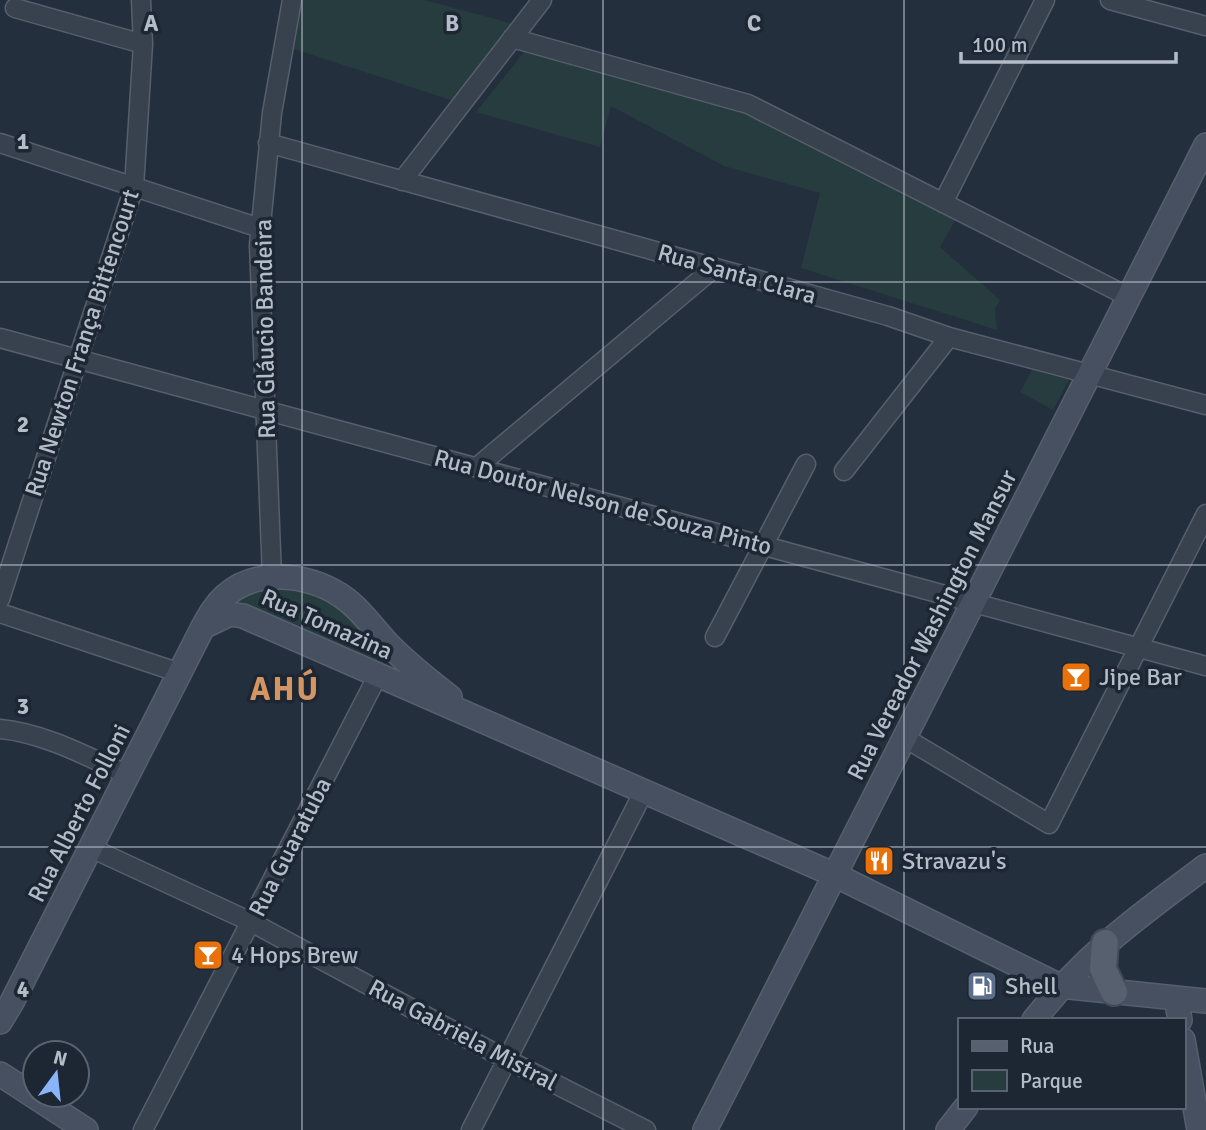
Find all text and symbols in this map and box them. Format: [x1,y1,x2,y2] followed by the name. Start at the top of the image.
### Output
[144,9,159,38] text: A
[445,9,459,38] text: B
[747,9,761,38] text: C
[961,21,1176,65] scale bar
[972,32,1027,58] text: 100 m
[17,127,29,156] text: 1
[18,186,146,500] street label: Rua Newton França Bittencourt
[248,219,282,439] street label: Rua Gláucio Bandeira
[654,237,820,311] street label: Rua Santa Clara
[17,410,29,439] text: 2
[431,442,775,562] street label: Rua Doutor Nelson de Souza Pinto
[840,465,1024,785] street label: Rua Vereador Washington Mansur
[257,582,397,666] street label: Rua Tomazina
[1059,660,1093,694] bar icon: Jipe Bar
[1099,662,1182,692] place label: Jipe Bar
[250,668,320,709] district label: AHÚ
[17,692,29,721] text: 3
[21,719,137,907] street label: Rua Alberto Folloni
[242,772,338,922] street label: Rua Guaratuba
[862,844,896,878] restaurant icon: Stravazu's
[902,846,1007,876] place label: Stravazu's
[191,938,225,972] bar icon: 4 Hops Brew
[231,940,358,970] place label: 4 Hops Brew
[965,969,999,1003] fuel station icon: Shell
[1005,971,1057,1001] place label: Shell
[363,973,563,1097] street label: Rua Gabriela Mistral
[17,975,29,1004] text: 4
[958,1018,1185,1109] legend
[1020,1033,1054,1059] text: Rua
[21,1039,91,1109] north arrow
[51,1045,70,1072] text: N
[1020,1068,1083,1094] text: Parque

